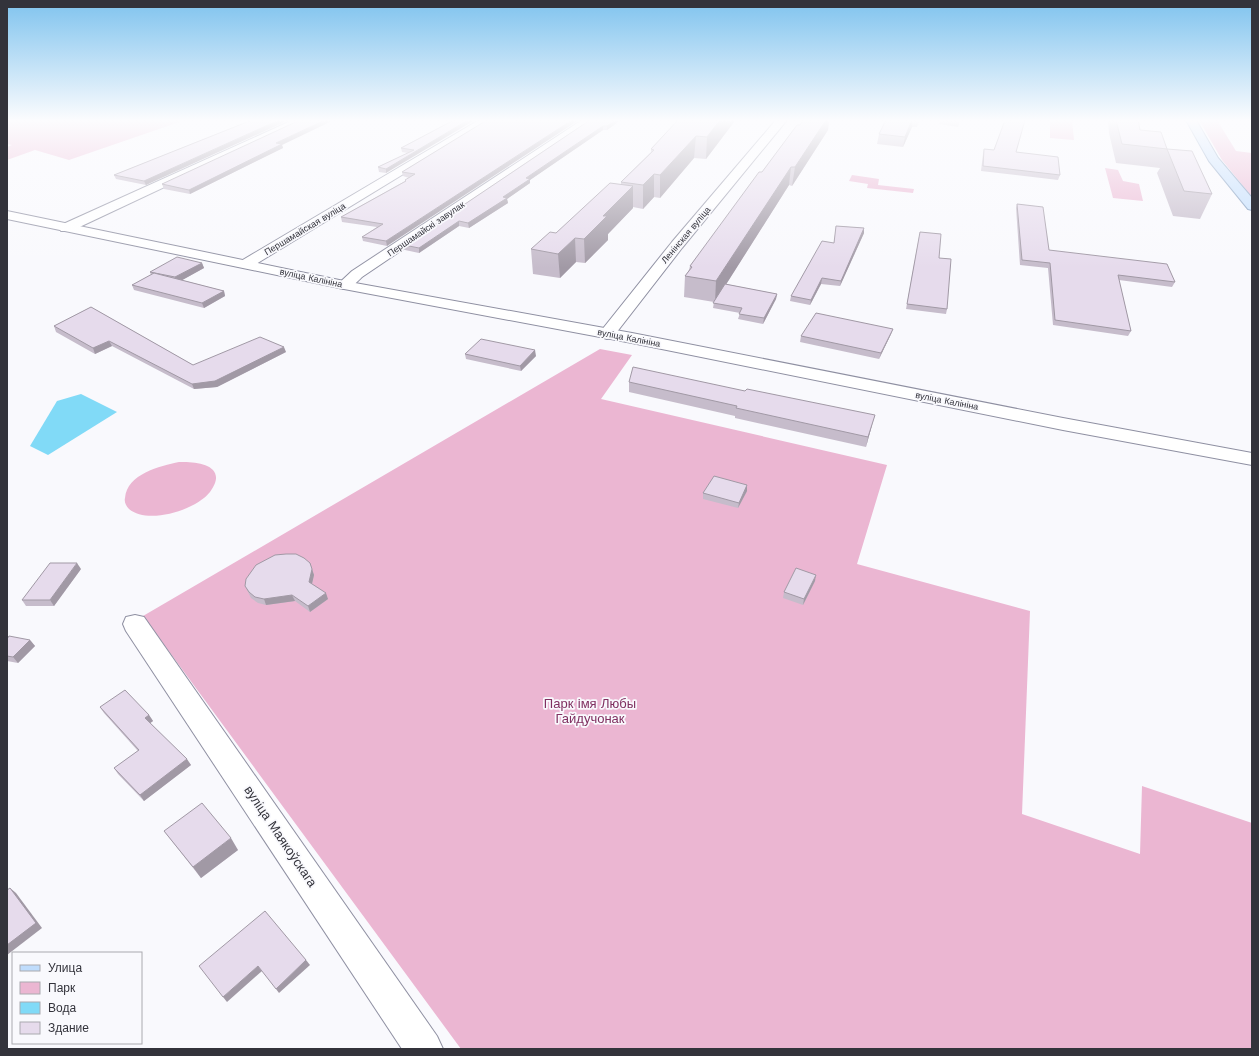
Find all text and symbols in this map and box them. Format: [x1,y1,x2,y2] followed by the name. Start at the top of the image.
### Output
[386,199,466,258] street label: Першамайскі завулак
[263,201,347,257] street label: Першамайская вуліца
[659,205,713,265] street label: Ленінская вуліца
[279,266,343,290] street label: вуліца Калініна
[597,327,661,349] street label: вуліца Калініна
[915,390,979,412] street label: вуліца Калініна
[544,696,636,726] park label: Парк імя Любы Гайдучонак
[241,783,320,890] street label: вуліца Маякоўскага
[12,952,142,1044] legend
[48,961,82,975] text: Улица
[48,981,76,995] text: Парк
[48,1001,76,1015] text: Вода
[48,1021,89,1035] text: Здание

